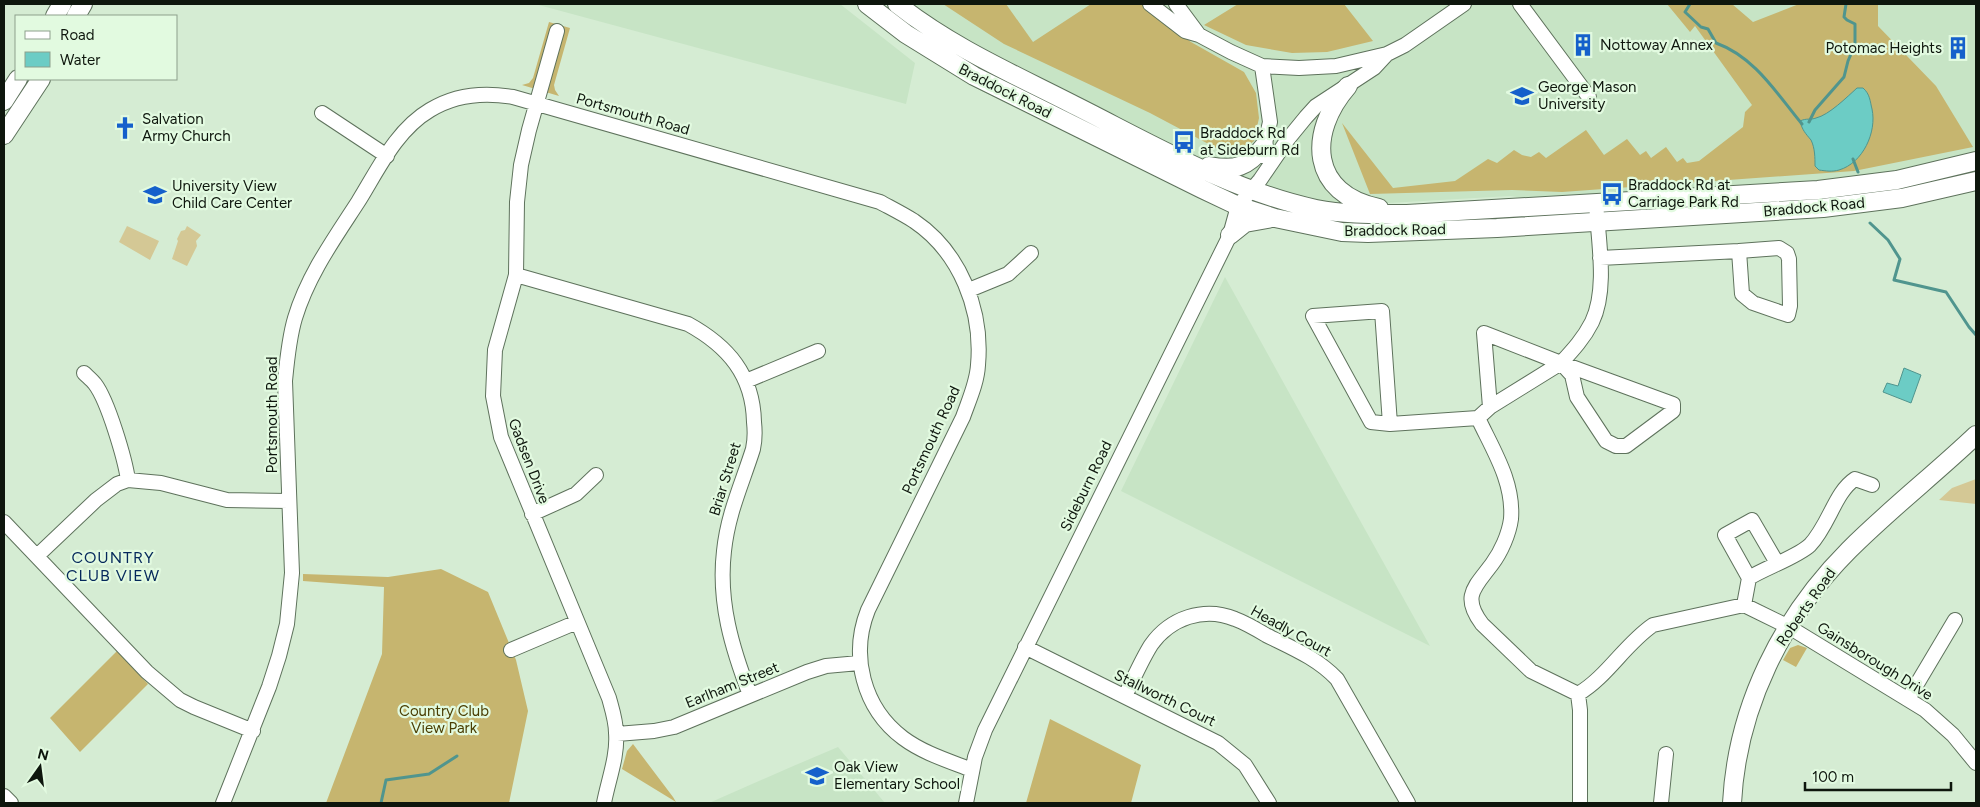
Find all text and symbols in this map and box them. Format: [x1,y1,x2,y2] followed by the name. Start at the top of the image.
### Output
[15,15,178,80] legend
[60,26,95,44] text: Road
[1570,32,1596,58] building icon: Nottoway Annex
[1945,35,1971,61] building icon: Potomac Heights
[1600,36,1713,54] place label: Nottoway Annex
[1825,39,1942,57] place label: Potomac Heights
[60,51,100,69] text: Water
[956,60,1054,122] street label: Braddock Road
[1538,78,1636,113] place label: George Mason University
[1509,83,1535,109] school or university icon: George Mason University
[574,89,692,139] street label: Portsmouth Road
[142,110,231,145] place label: Salvation Army Church
[112,115,138,141] church icon: Salvation Army Church
[1200,124,1299,159] place label: Braddock Rd at Sideburn Rd
[1171,129,1197,155] bus stop icon: Braddock Rd at Sideburn Rd
[1628,176,1739,211] place label: Braddock Rd at Carriage Park Rd
[172,177,292,212] place label: University View Child Care Center
[1599,181,1625,207] bus stop icon: Braddock Rd at Carriage Park Rd
[142,182,168,208] school or university icon: University View Child Care Center
[1763,194,1865,220] street label: Braddock Road
[1344,220,1446,240] street label: Braddock Road
[263,356,281,474] street label: Portsmouth Road
[898,383,964,497] street label: Portsmouth Road
[505,416,553,506] street label: Gadsen Drive
[1056,438,1116,534] street label: Sideburn Road
[705,440,745,518] street label: Briar Street
[66,548,160,585] district label: COUNTRY CLUB VIEW
[1773,565,1839,649] street label: Roberts Road
[1248,601,1335,661] street label: Headly Court
[1814,618,1936,704] street label: Gainsborough Drive
[683,658,782,712] street label: Earlham Street
[1111,666,1219,731] street label: Stallworth Court
[399,702,489,737] park label: Country Club View Park
[15,742,65,792] north arrow
[36,745,50,764] text: N
[834,758,960,793] place label: Oak View Elementary School
[1805,760,1951,792] scale bar
[804,763,830,789] school or university icon: Oak View Elementary School
[1812,768,1854,786] text: 100 m

